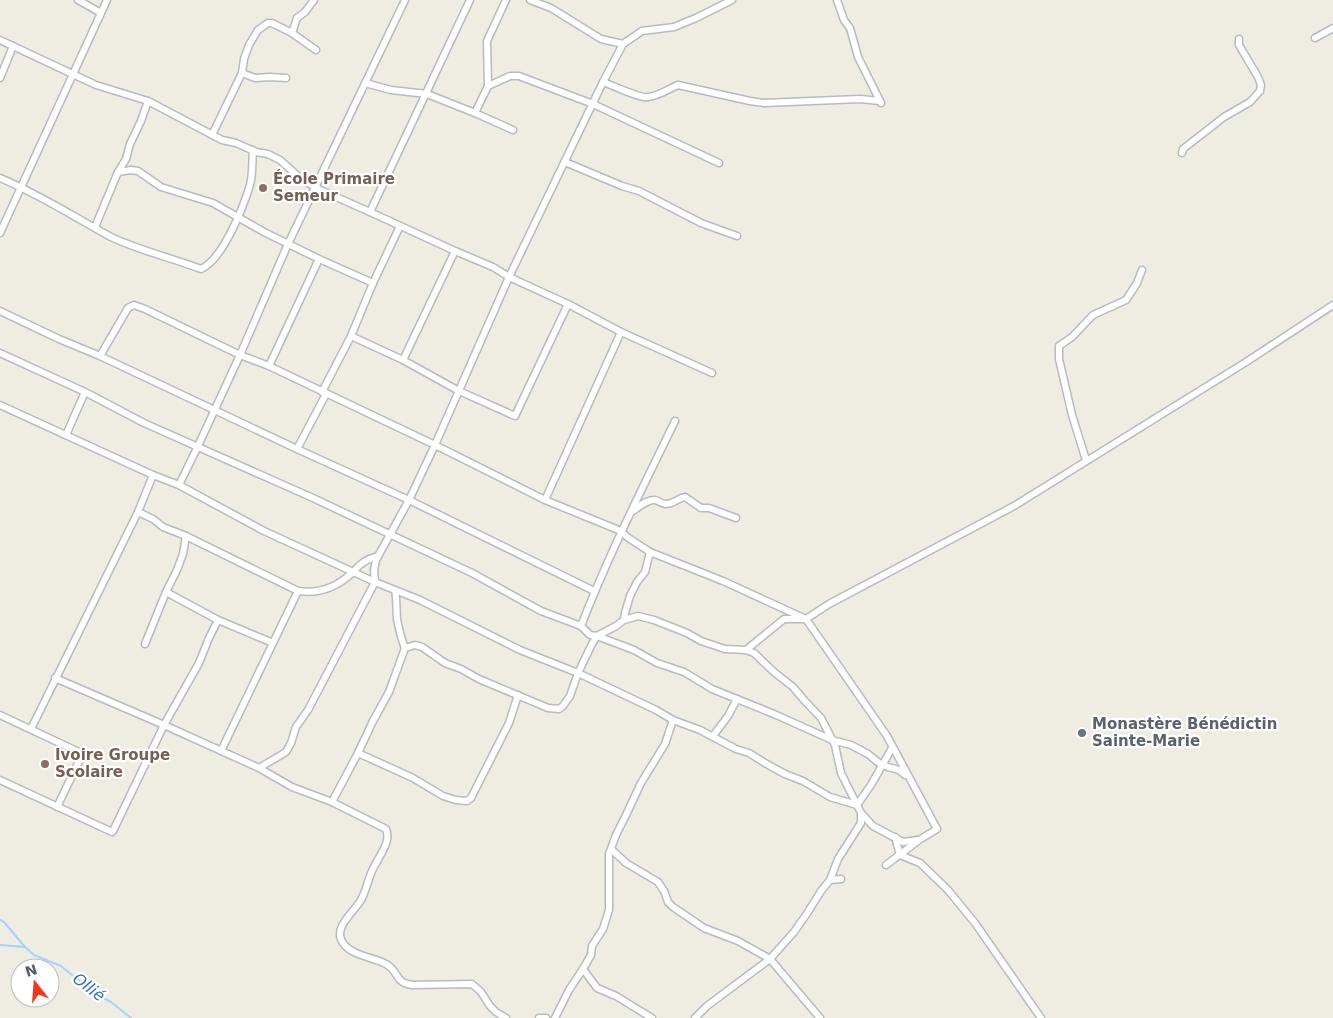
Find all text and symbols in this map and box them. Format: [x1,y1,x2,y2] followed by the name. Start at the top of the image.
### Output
[273,169,395,205] place label: École Primaire Semeur
[257,182,269,194] marker: École Primaire Semeur
[1092,715,1277,750] place label: Monastère Bénédictin Sainte-Marie
[1076,727,1088,739] marker: Monastère Bénédictin Sainte-Marie
[55,746,170,781] place label: Ivoire Groupe Scolaire
[39,758,51,770] marker: Ivoire Groupe Scolaire
[10,958,60,1008] north arrow
[23,961,39,980] text: N
[69,969,109,1005] water label: Ollié

